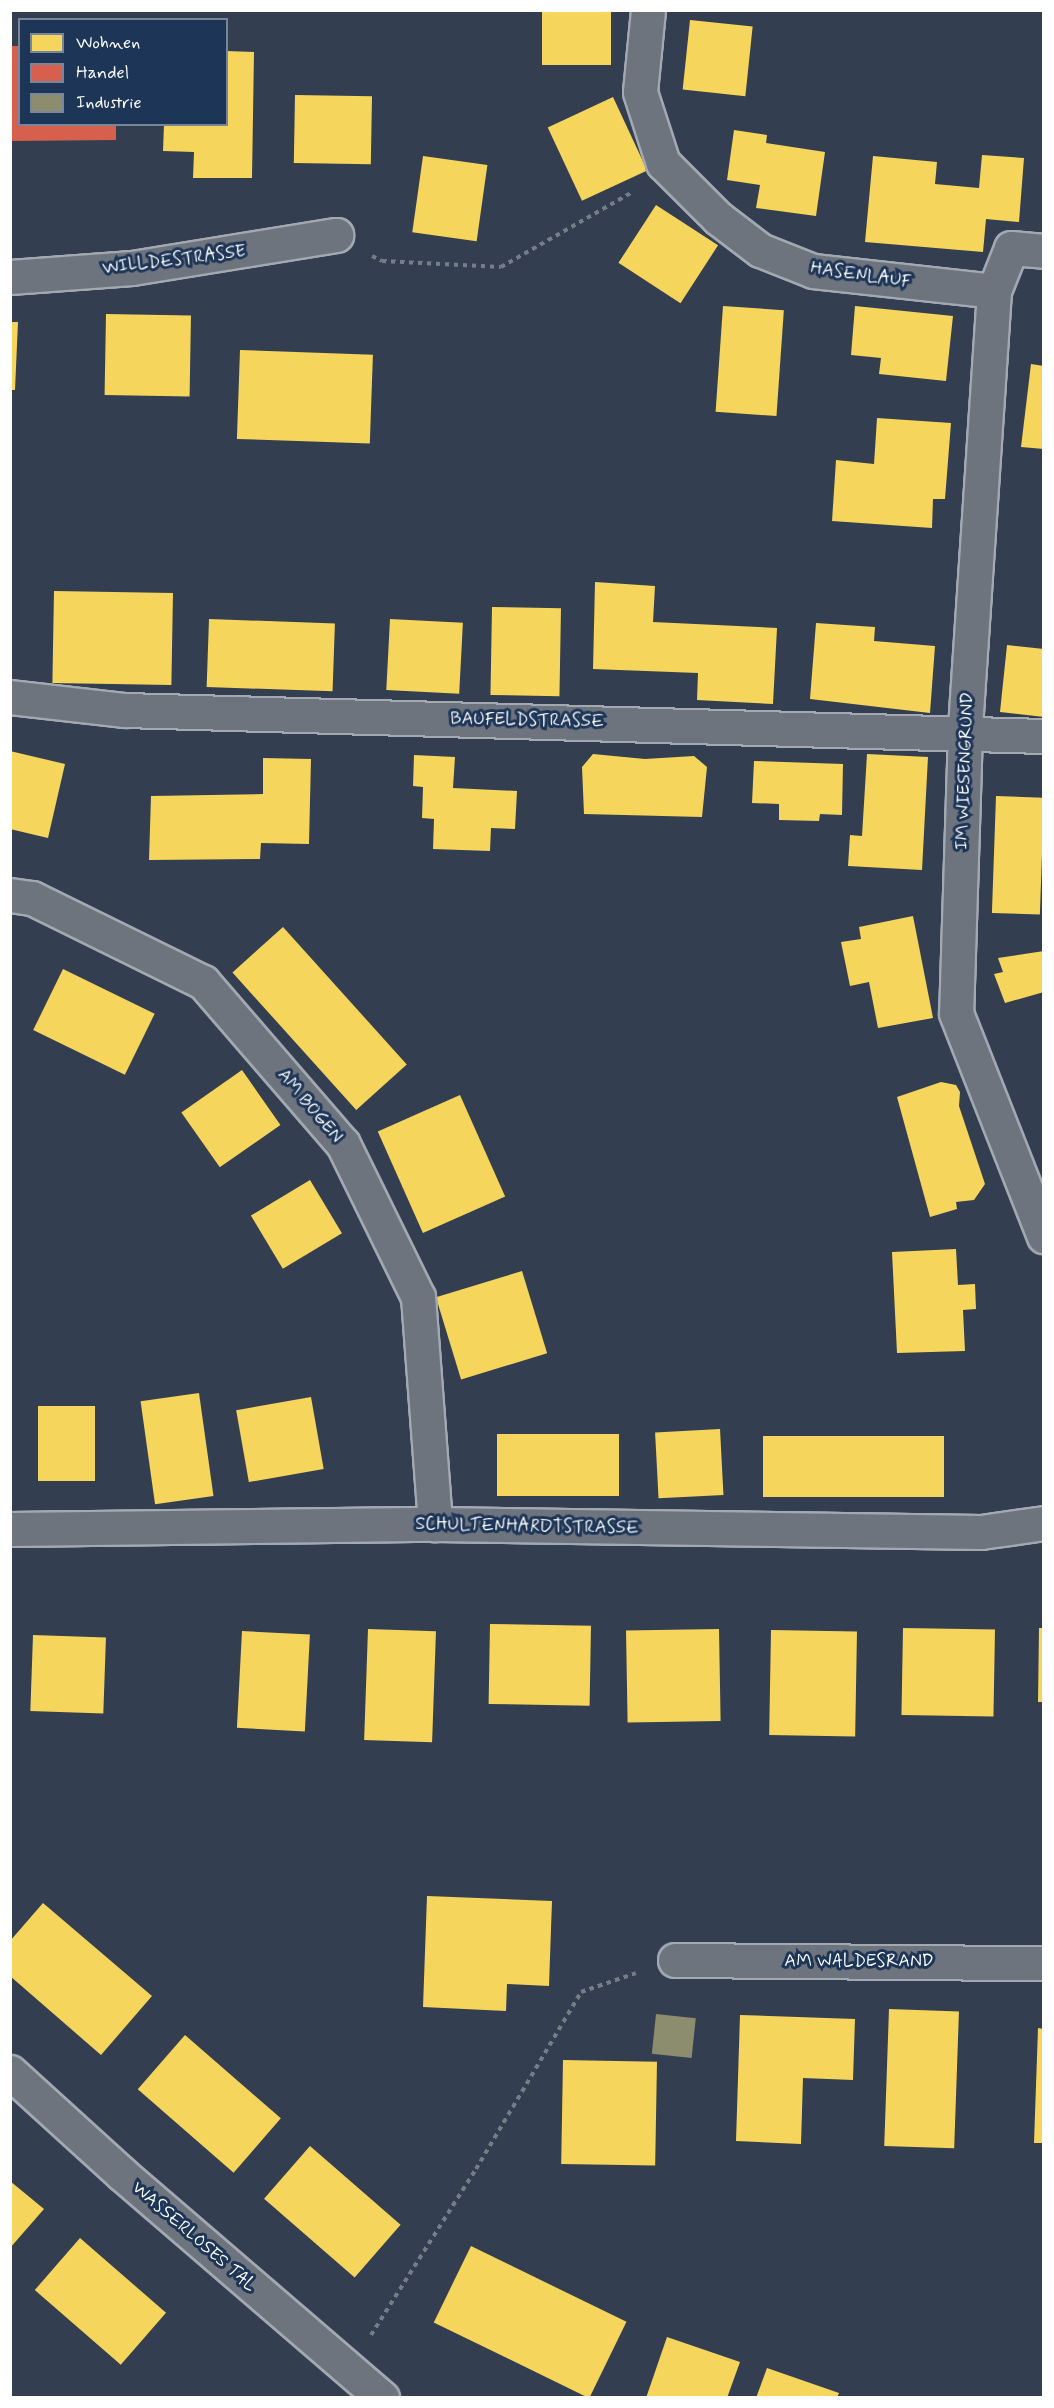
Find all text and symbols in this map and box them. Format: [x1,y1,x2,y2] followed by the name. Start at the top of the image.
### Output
[18,18,228,126] legend
[76,31,140,55] text: Wohnen
[76,61,129,85] text: Handel
[76,91,142,115] text: Industrie
[101,240,247,280] street label: WILLDESTRASSE
[809,257,913,293] street label: HASENLAUF
[951,692,979,850] street label: IM WIESENGRUND
[450,708,604,732] street label: BAUFELDSTRASSE
[272,1064,348,1148] street label: AM BOGEN
[415,1513,639,1539] street label: SCHULTENHARDTSTRASSE
[783,1950,935,1972] street label: AM WALDESRAND
[128,2178,260,2296] street label: WASSERLOSES TAL

